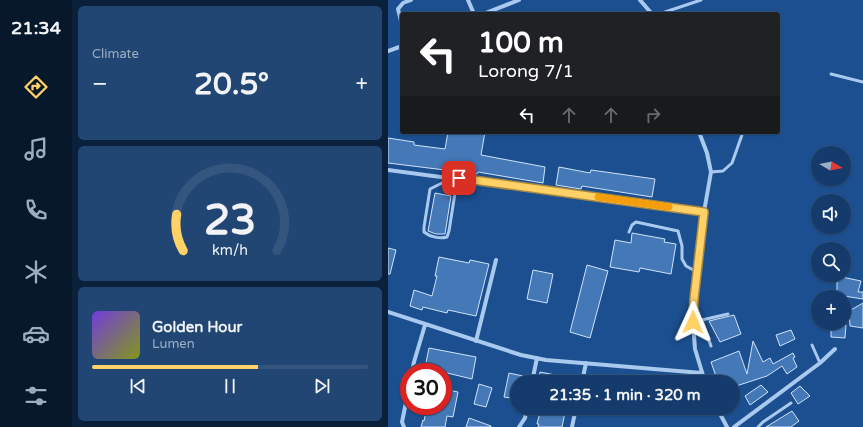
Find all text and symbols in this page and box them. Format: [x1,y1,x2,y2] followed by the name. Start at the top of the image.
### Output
[11,17,61,39] text: 21:34
[478,26,564,60] text: 100 m
[412,28,464,80] icon: left
[92,46,139,62] text: Climate
[478,60,574,82] text: Lorong 7/1
[194,66,269,103] text: 20.5°
[92,71,108,97] text: −
[356,71,368,97] text: +
[22,73,50,101] icon: directions
[516,104,538,126] icon: left
[558,104,580,126] icon: ahead
[600,104,622,126] icon: ahead
[642,104,664,126] icon: right
[22,135,50,163] icon: music
[811,146,851,186] north arrow
[811,146,851,330] map controls
[442,161,476,195] pin
[448,167,470,189] icon: arrive
[811,194,851,234] button: sound
[22,196,50,224] icon: phone
[204,196,256,246] text: 23
[212,242,248,259] text: km/h
[811,242,851,282] button: search
[22,258,50,286] icon: climate
[811,290,851,330] button: +
[672,301,714,343] position arrow
[152,318,242,336] text: Golden Hour
[22,320,50,348] icon: car
[152,336,195,352] text: Lumen
[400,363,452,415] speed limit sign: 30
[127,375,149,397] icon: previous
[219,375,241,397] icon: pause
[311,375,333,397] icon: next
[22,382,50,410] icon: filters
[550,386,700,404] text: 21:35 · 1 min · 320 m

